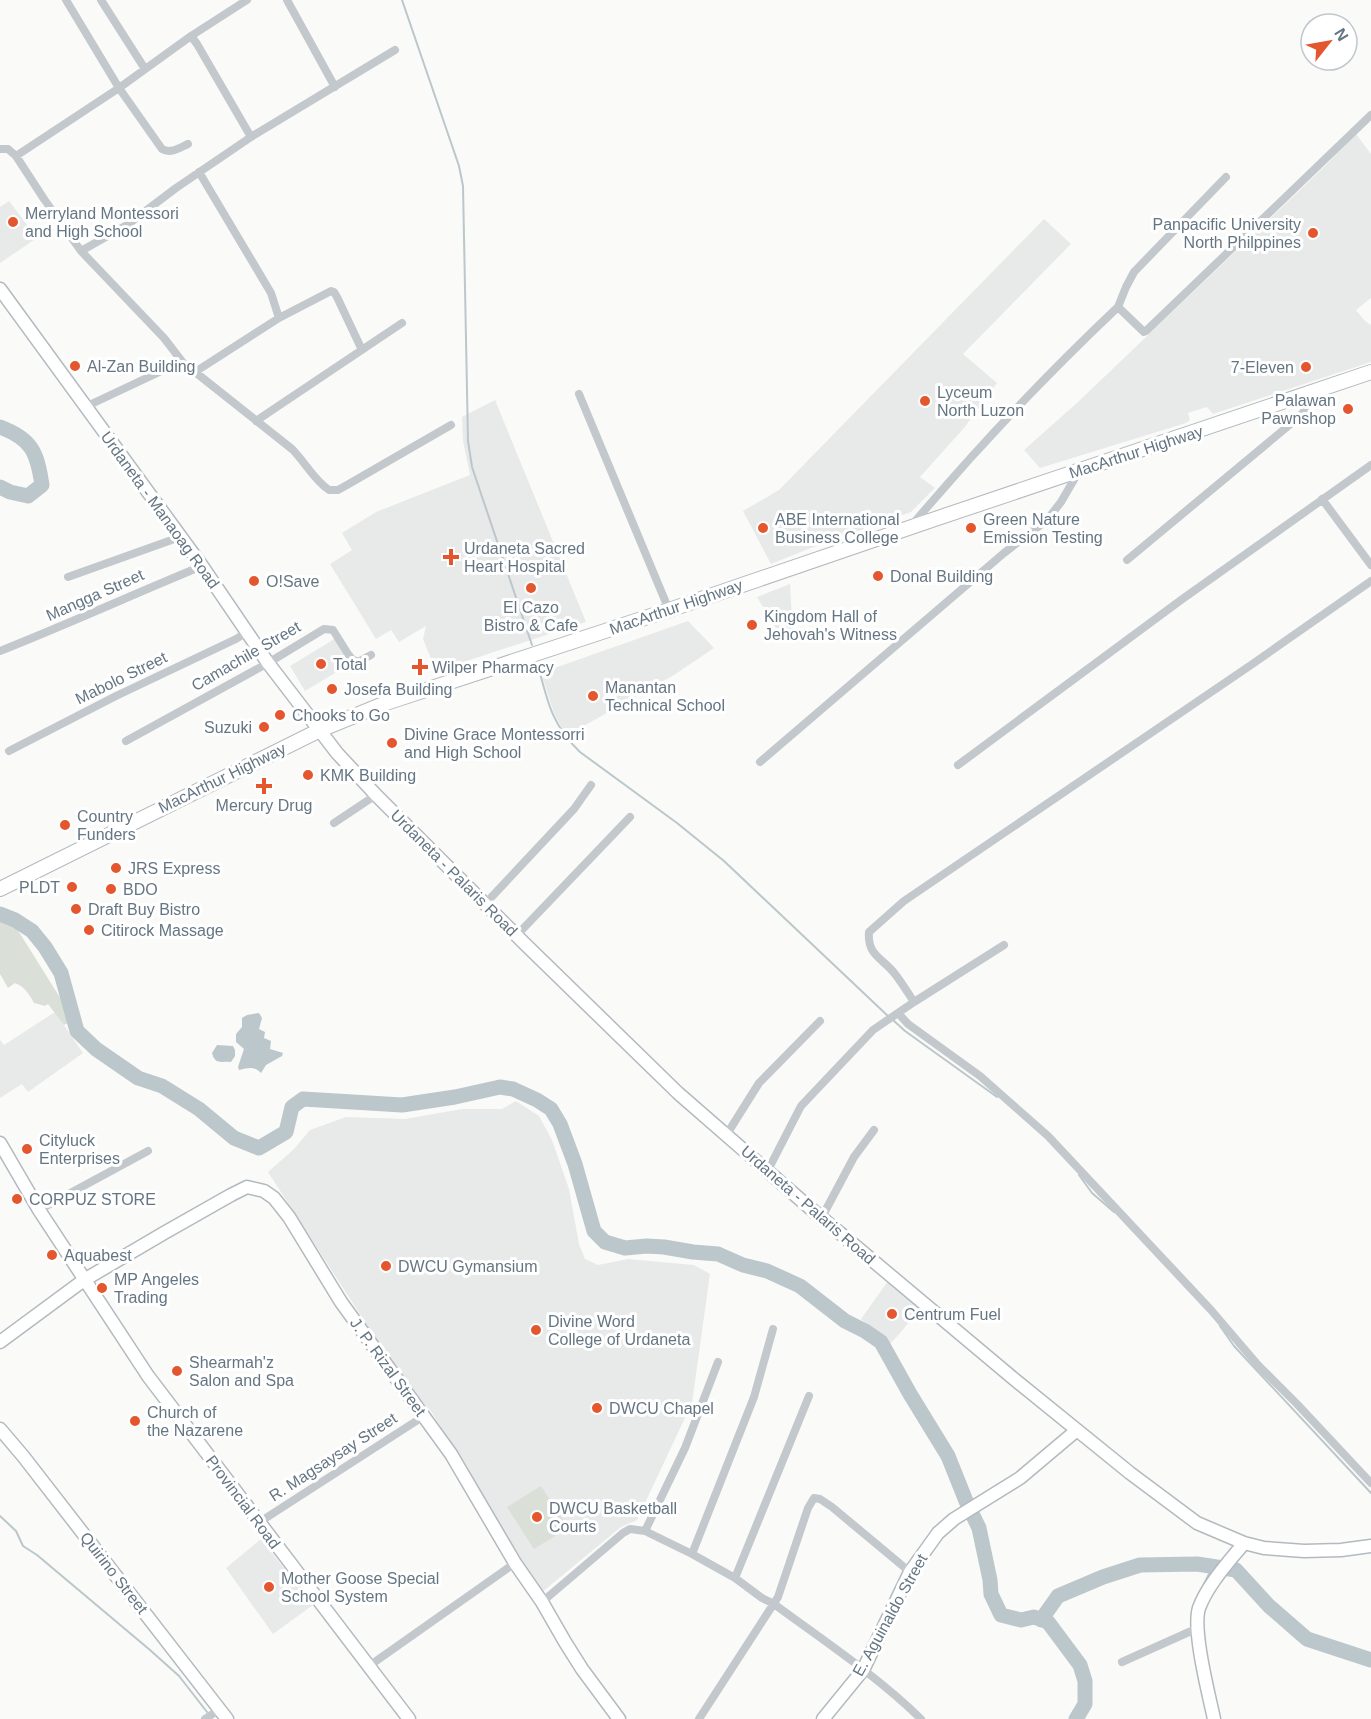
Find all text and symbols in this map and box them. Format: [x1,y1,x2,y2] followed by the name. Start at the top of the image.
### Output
[1299,12,1359,72] north arrow
[1331,25,1352,44] text: N
[25,205,179,240] place label: Merryland Montessori and High School
[6,215,20,229] marker: Merryland Montessori and High School
[1153,216,1301,251] place label: Panpacific University North Philppines
[1306,226,1320,240] marker: Panpacific University North Philppines
[87,358,196,375] place label: Al-Zan Building
[68,359,82,373] marker: Al-Zan Building
[1231,359,1294,376] place label: 7-Eleven
[1299,360,1313,374] marker: 7-Eleven
[937,384,1024,419] place label: Lyceum North Luzon
[1261,392,1336,427] place label: Palawan Pawnshop
[918,394,932,408] marker: Lyceum North Luzon
[1341,402,1355,416] marker: Palawan Pawnshop
[1067,422,1205,482] street label: MacArthur Highway
[97,428,223,592] street label: Urdaneta - Manaoag Road
[775,511,900,546] place label: ABE International Business College
[983,511,1103,546] place label: Green Nature Emission Testing
[756,521,770,535] marker: ABE International Business College
[964,521,978,535] marker: Green Nature Emission Testing
[464,540,585,575] place label: Urdaneta Sacred Heart Hospital
[442,548,460,566] marker: Urdaneta Sacred Heart Hospital
[44,566,147,624] street label: Mangga Street
[890,568,993,585] place label: Donal Building
[871,569,885,583] marker: Donal Building
[266,573,319,590] place label: O!Save
[247,574,261,588] marker: O!Save
[607,576,745,638] street label: MacArthur Highway
[524,581,538,595] marker: El Cazo Bistro & Cafe
[484,599,578,634] place label: El Cazo Bistro & Cafe
[764,608,897,643] place label: Kingdom Hall of Jehovah's Witness
[189,618,304,694] street label: Camachile Street
[745,618,759,632] marker: Kingdom Hall of Jehovah's Witness
[73,648,170,707] street label: Mabolo Street
[333,656,367,673] place label: Total
[314,657,328,671] marker: Total
[432,659,554,676] place label: Wilper Pharmacy
[413,660,427,674] marker: Wilper Pharmacy
[605,679,725,714] place label: Manantan Technical School
[344,681,453,698] place label: Josefa Building
[325,682,339,696] marker: Josefa Building
[586,689,600,703] marker: Manantan Technical School
[292,707,390,724] place label: Chooks to Go
[273,708,287,722] marker: Chooks to Go
[204,719,252,736] place label: Suzuki
[257,720,271,734] marker: Suzuki
[404,726,585,761] place label: Divine Grace Montessorri and High School
[385,736,399,750] marker: Divine Grace Montessorri and High School
[156,740,288,816] street label: MacArthur Highway
[320,767,416,784] place label: KMK Building
[301,768,315,782] marker: KMK Building
[257,779,271,793] marker: Mercury Drug
[216,797,312,814] place label: Mercury Drug
[387,806,521,940] street label: Urdaneta - Palaris Road
[77,808,136,843] place label: Country Funders
[58,818,72,832] marker: Country Funders
[128,860,220,877] place label: JRS Express
[109,861,123,875] marker: JRS Express
[19,879,60,896] place label: PLDT
[65,880,79,894] marker: PLDT
[123,881,158,898] place label: BDO
[104,882,118,896] marker: BDO
[88,901,200,918] place label: Draft Buy Bistro
[69,902,83,916] marker: Draft Buy Bistro
[101,922,224,939] place label: Citirock Massage
[82,923,96,937] marker: Citirock Massage
[39,1132,120,1167] place label: Cityluck Enterprises
[20,1142,34,1156] marker: Cityluck Enterprises
[738,1142,878,1268] street label: Urdaneta - Palaris Road
[29,1191,156,1208] place label: CORPUZ STORE
[10,1192,24,1206] marker: CORPUZ STORE
[64,1247,132,1264] place label: Aquabest
[45,1248,59,1262] marker: Aquabest
[398,1258,538,1275] place label: DWCU Gymansium
[379,1259,393,1273] marker: DWCU Gymansium
[114,1271,199,1306] place label: MP Angeles Trading
[95,1281,109,1295] marker: MP Angeles Trading
[904,1306,1001,1323] place label: Centrum Fuel
[885,1307,899,1321] marker: Centrum Fuel
[548,1313,690,1348] place label: Divine Word College of Urdaneta
[347,1315,430,1420] street label: J. P. Rizal Street
[529,1323,543,1337] marker: Divine Word College of Urdaneta
[189,1354,294,1389] place label: Shearmah'z Salon and Spa
[170,1364,184,1378] marker: Shearmah'z Salon and Spa
[609,1400,714,1417] place label: DWCU Chapel
[590,1401,604,1415] marker: DWCU Chapel
[147,1404,243,1439] place label: Church of the Nazarene
[266,1409,400,1505] street label: R. Magsaysay Street
[128,1414,142,1428] marker: Church of the Nazarene
[202,1452,284,1552] street label: Provincial Road
[549,1500,677,1535] place label: DWCU Basketball Courts
[530,1510,544,1524] marker: DWCU Basketball Courts
[77,1529,151,1618] street label: Quirino Street
[849,1550,931,1679] street label: E. Aguinaldo Street
[281,1570,439,1605] place label: Mother Goose Special School System
[262,1580,276,1594] marker: Mother Goose Special School System

